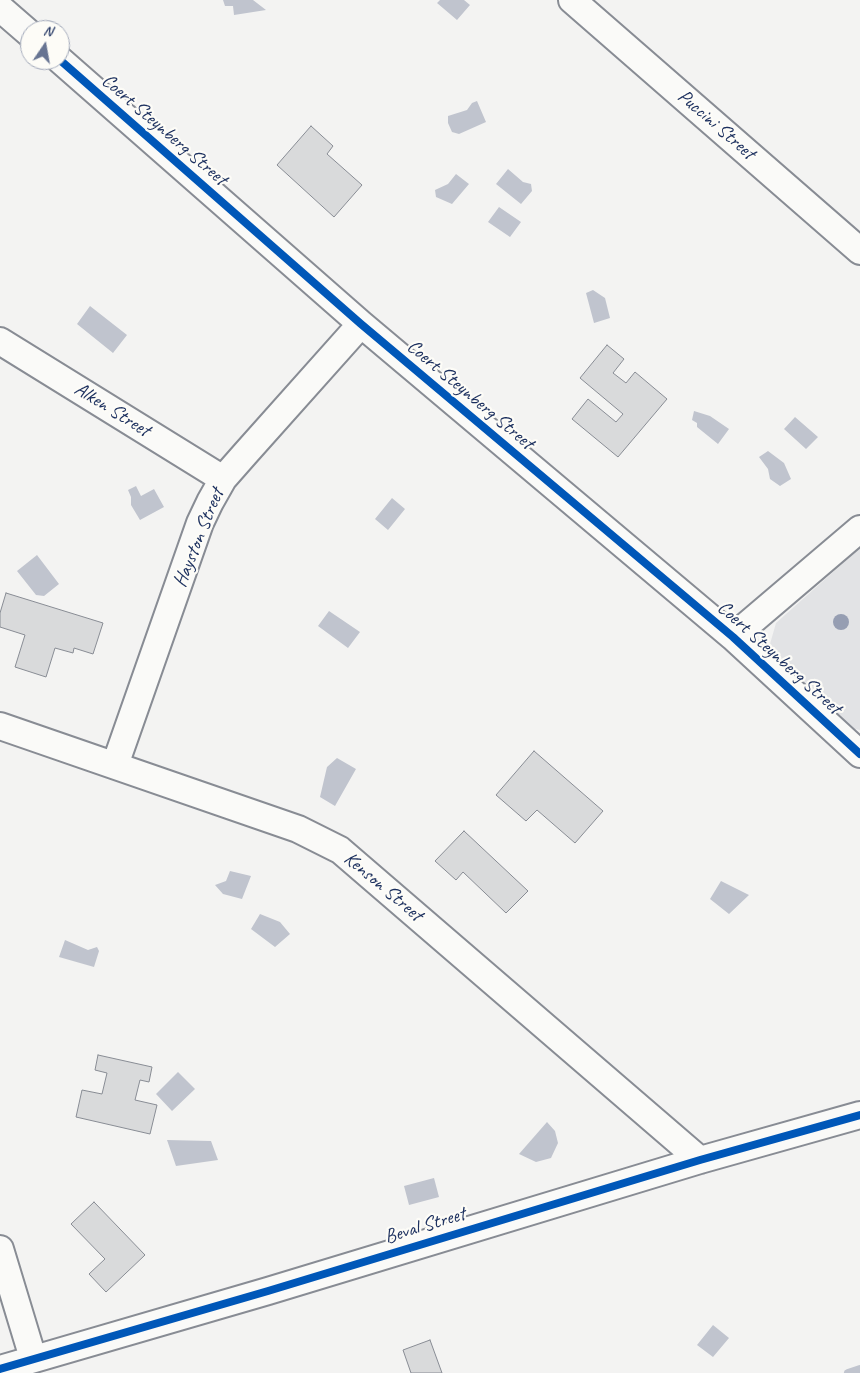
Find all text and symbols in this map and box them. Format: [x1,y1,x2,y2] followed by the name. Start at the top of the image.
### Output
[20,20,70,70] north arrow
[42,22,54,40] text: N
[96,69,232,191] street label: Coert Steynberg Street
[672,85,760,165] street label: Puccini Street
[402,335,538,455] street label: Coert Steynberg Street
[70,377,154,443] street label: Alken Street
[168,485,230,591] street label: Hayston Street
[712,596,846,720] street label: Coert Steynberg Street
[339,847,427,927] street label: Kenson Street
[382,1202,468,1250] street label: Beval Street

